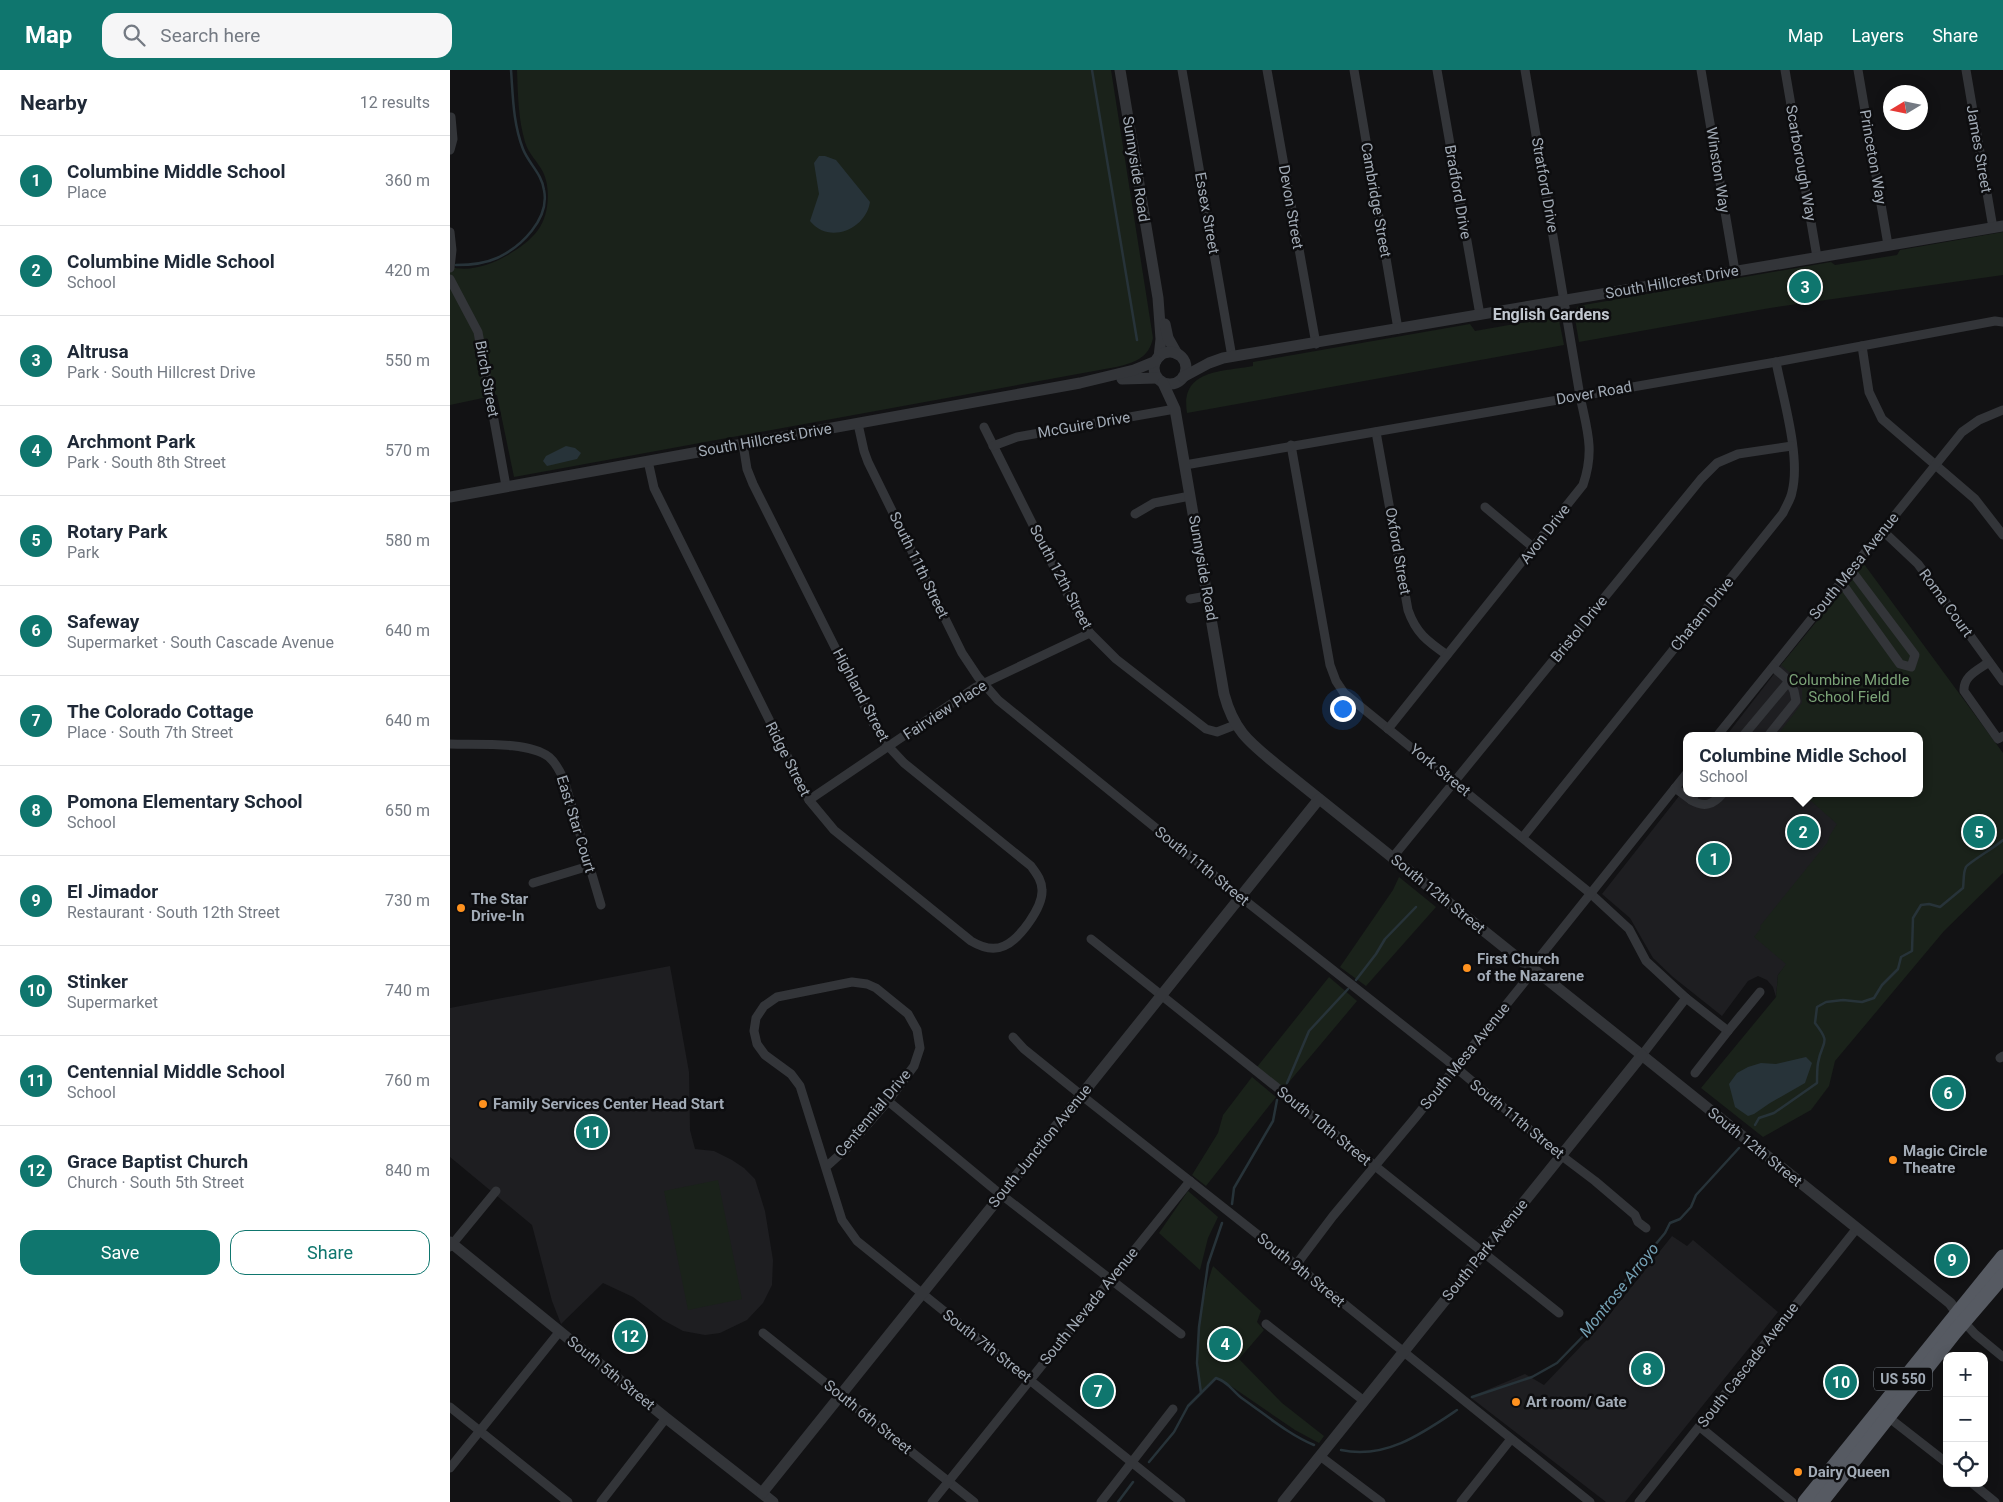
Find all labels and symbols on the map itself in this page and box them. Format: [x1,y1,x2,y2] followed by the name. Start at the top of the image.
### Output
[1883,85,1928,130] north arrow
[1782,104,1820,222] street label: Scarborough Way
[1962,104,1996,194] street label: James Street
[1856,108,1890,206] street label: Princeton Way
[1119,115,1153,223] street label: Sunnyside Road
[1702,126,1734,214] street label: Winston Way
[1528,136,1562,234] street label: Stratford Drive
[1357,141,1395,259] street label: Cambridge Street
[1441,143,1475,241] street label: Bradford Drive
[1275,164,1307,250] street label: Devon Street
[1191,171,1223,255] street label: Essex Street
[1604,261,1740,303] street label: South Hillcrest Drive
[1789,268,1821,306] pin: 3
[1493,305,1609,324] district label: English Gardens
[471,339,503,419] street label: Birch Street
[1555,377,1633,409] street label: Dover Road
[1036,408,1132,442] street label: McGuire Drive
[697,419,833,461] street label: South Hillcrest Drive
[1516,501,1574,567] street label: Avon Drive
[1381,506,1415,596] street label: Oxford Street
[885,509,953,621] street label: South 11th Street
[1805,509,1903,623] street label: South Mesa Avenue
[1185,514,1221,622] street label: Sunnyside Road
[1026,522,1096,632] street label: South 12th Street
[1915,565,1977,641] street label: Roma Court
[1667,573,1737,655] street label: Chatam Drive
[1547,592,1611,666] street label: Bristol Drive
[829,645,893,745] street label: Highland Street
[1789,671,1909,706] park label: Columbine Middle School Field
[900,676,990,744] street label: Fairview Place
[1330,696,1356,722] your location
[762,719,814,799] street label: Ridge Street
[1406,740,1474,800] street label: York Street
[553,773,599,875] street label: East Star Court
[1787,813,1819,851] pin: 2
[1963,813,1995,851] pin: 5
[1151,823,1253,910] street label: South 11th Street
[1698,840,1730,878] pin: 1
[1387,851,1489,938] street label: South 12th Street
[471,890,529,925] place label: The Star Drive-In
[455,902,467,914] marker: The Star Drive-In
[1477,950,1584,985] place label: First Church of the Nazarene
[1461,962,1473,974] marker: First Church of the Nazarene
[1416,999,1514,1113] street label: South Mesa Avenue
[831,1066,915,1160] street label: Centennial Drive
[1932,1074,1964,1112] pin: 6
[1466,1076,1568,1163] street label: South 11th Street
[985,1081,1095,1211] street label: South Junction Avenue
[1273,1083,1375,1170] street label: South 10th Street
[493,1095,724,1113] place label: Family Services Center Head Start
[477,1098,489,1110] marker: Family Services Center Head Start
[1704,1104,1806,1191] street label: South 12th Street
[576,1113,608,1151] pin: 11
[1903,1142,1987,1177] place label: Magic Circle Theatre
[1887,1154,1899,1166] marker: Magic Circle Theatre
[1438,1195,1532,1304] street label: South Park Avenue
[1254,1229,1349,1311] street label: South 9th Street
[1575,1239,1663,1341] water label: Montrose Arroyo
[1936,1241,1968,1279] pin: 9
[1036,1244,1142,1368] street label: South Nevada Avenue
[1694,1299,1802,1431] street label: South Cascade Avenue
[939,1306,1035,1386] street label: South 7th Street
[614,1317,646,1355] pin: 12
[1209,1325,1241,1363] pin: 4
[564,1332,659,1414] street label: South 5th Street
[1631,1350,1663,1388] pin: 8
[1825,1363,1857,1401] pin: 10
[1874,1368,1932,1390] road number: US 550
[1082,1372,1114,1410] pin: 7
[821,1376,916,1458] street label: South 6th Street
[1526,1393,1627,1411] place label: Art room/ Gate
[1510,1396,1522,1408] marker: Art room/ Gate
[1808,1463,1890,1481] place label: Dairy Queen
[1792,1466,1804,1478] marker: Dairy Queen

